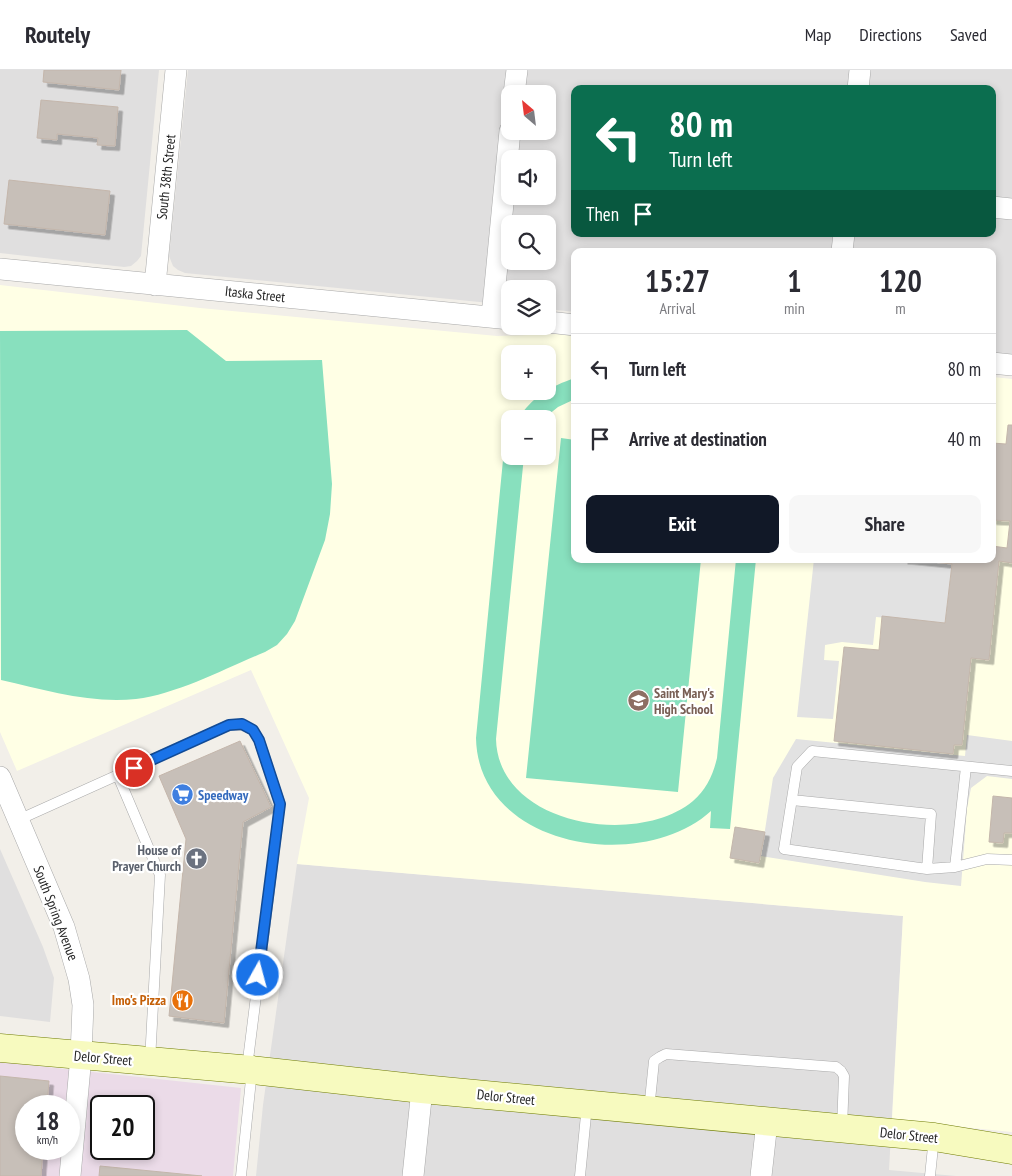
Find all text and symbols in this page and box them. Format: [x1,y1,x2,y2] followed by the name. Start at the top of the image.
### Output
[25,19,90,50] text: Routely
[805,23,831,46] text: Map
[859,23,922,46] text: Directions
[950,23,987,46] text: Saved
[501,85,556,140] north arrow
[501,85,556,465] map controls
[669,101,733,147] text: 80 m
[586,105,651,170] icon: left
[153,133,179,221] street label: South 38th Street
[669,145,733,173] text: Turn left
[501,150,556,205] button: sound
[629,200,657,228] icon: arrive
[586,202,619,226] text: Then
[501,215,556,270] button: search
[645,261,710,300] text: 15:27
[787,261,802,300] text: 1
[879,261,922,300] text: 120
[501,280,556,335] button: layers
[224,282,286,306] street label: Itaska Street
[659,298,696,318] text: Arrival
[784,298,805,318] text: min
[895,298,906,318] text: m
[501,345,556,400] button: +
[586,355,614,383] icon: left
[629,357,686,381] text: Turn left
[948,357,981,381] text: 80 m
[501,410,556,465] button: −
[586,425,614,453] icon: arrive
[629,427,767,451] text: Arrive at destination
[948,427,981,451] text: 40 m
[586,495,779,553] button: Exit
[789,495,981,553] button: Share
[654,684,714,718] place label: Saint Mary's High School
[626,689,650,713] school or university icon: Saint Mary's High School
[113,747,155,789] pin
[120,754,148,782] icon: arrive
[170,783,194,807] supermarket icon: Speedway
[198,786,249,804] place label: Speedway
[112,841,182,875] place label: House of Prayer Church
[185,846,209,870] church icon: House of Prayer Church
[30,863,82,963] street label: South Spring Avenue
[231,948,283,1000] position arrow
[170,988,194,1012] restaurant icon: Imo's Pizza
[112,991,166,1009] place label: Imo's Pizza
[73,1046,133,1070] street label: Delor Street
[476,1085,536,1109] street label: Delor Street
[90,1095,155,1160] speed limit sign: 20
[36,1105,59,1137] text: 18
[879,1123,939,1147] street label: Delor Street
[37,1132,58,1147] text: km/h

